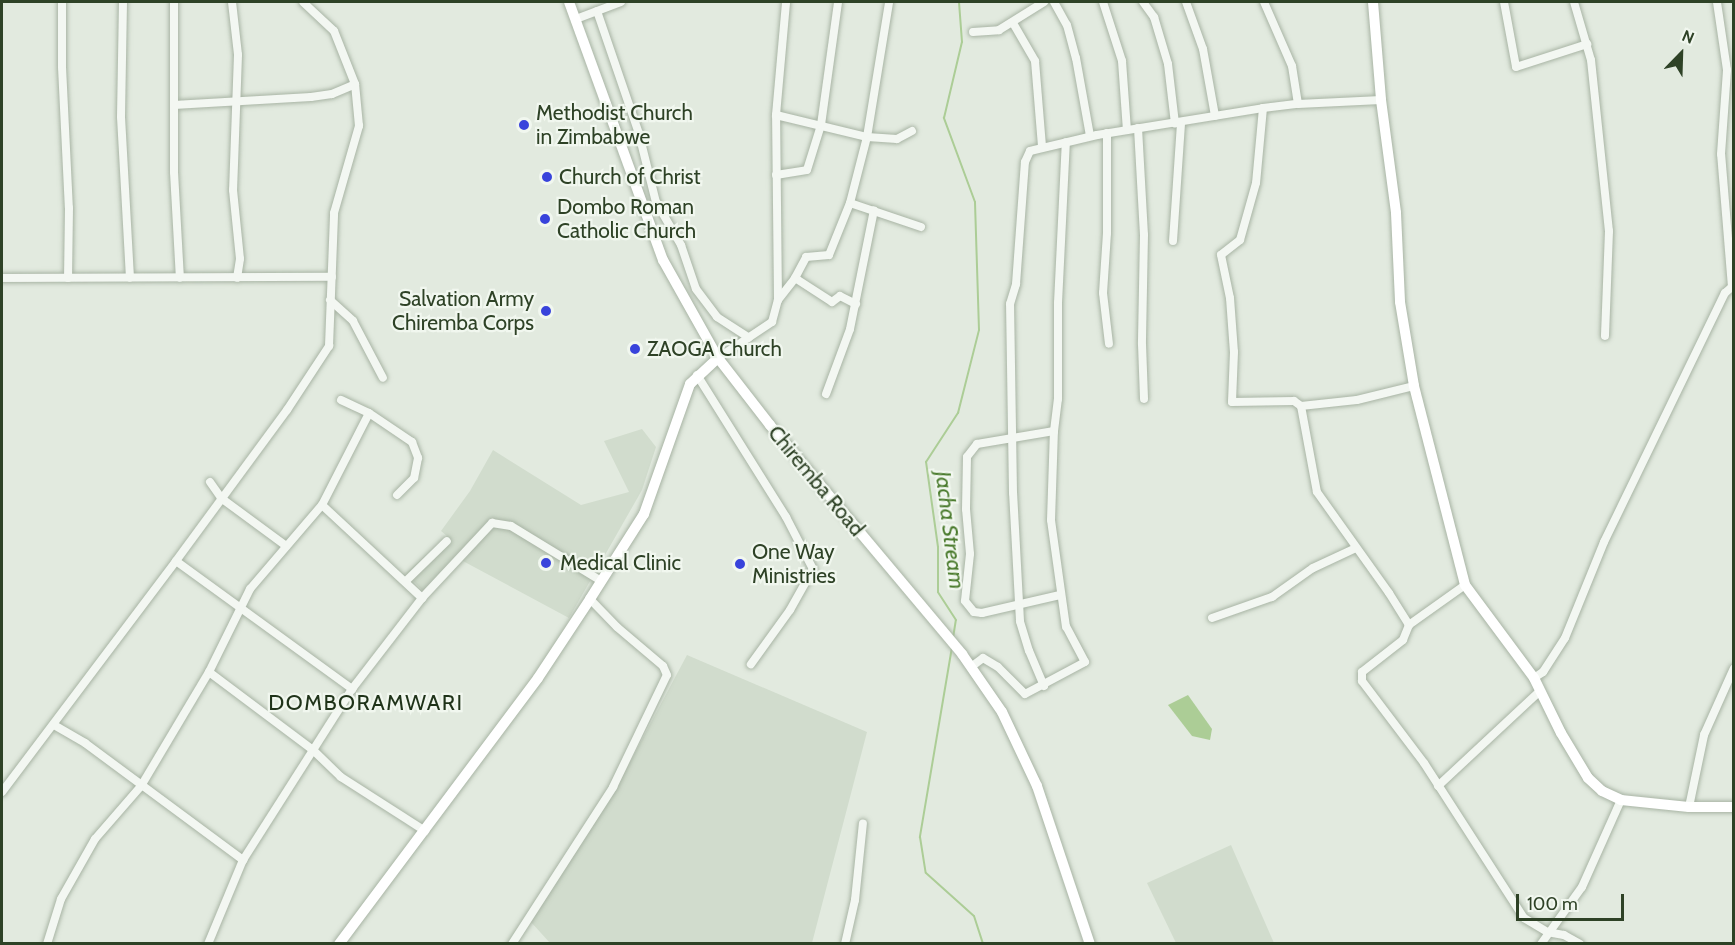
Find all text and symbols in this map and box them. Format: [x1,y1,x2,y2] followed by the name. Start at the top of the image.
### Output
[1651,24,1711,84] north arrow
[1679,26,1697,48] text: N
[536,100,693,150] place label: Methodist Church in Zimbabwe
[517,118,531,132] marker: Methodist Church in Zimbabwe
[559,164,701,190] place label: Church of Christ
[540,170,554,184] marker: Church of Christ
[557,194,696,244] place label: Dombo Roman Catholic Church
[538,212,552,226] marker: Dombo Roman Catholic Church
[392,286,534,336] place label: Salvation Army Chiremba Corps
[539,304,553,318] marker: Salvation Army Chiremba Corps
[647,336,782,362] place label: ZAOGA Church
[628,342,642,356] marker: ZAOGA Church
[763,421,869,541] street label: Chiremba Road
[930,470,970,590] water label: Jacha Stream
[752,539,836,589] place label: One Way Ministries
[560,550,681,576] place label: Medical Clinic
[537,554,555,572] marker: Medical Clinic
[733,557,747,571] marker: One Way Ministries
[268,690,464,716] district label: DOMBORAMWARI
[1519,882,1627,920] scale bar
[1527,893,1578,915] text: 100 m

